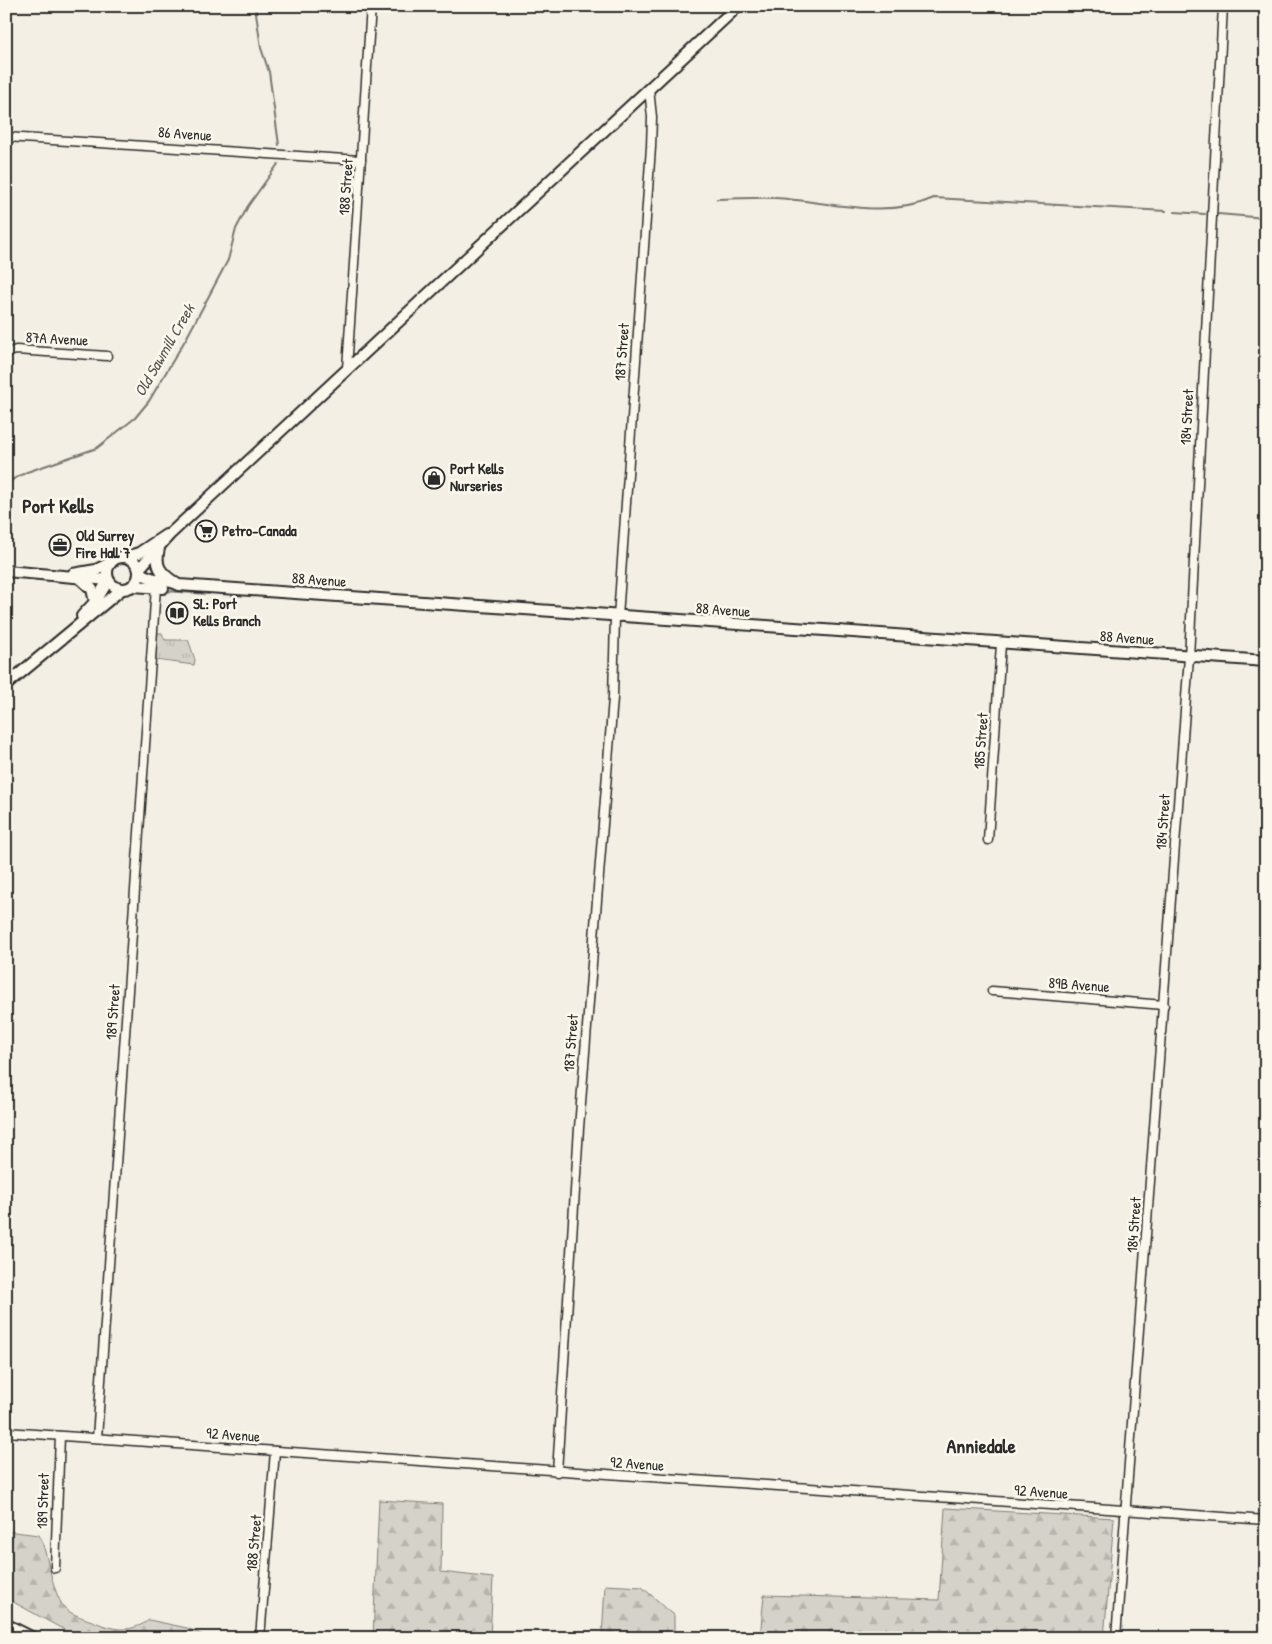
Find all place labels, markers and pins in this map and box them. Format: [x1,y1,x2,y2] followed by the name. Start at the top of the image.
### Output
[450,458,504,496] place label: Port Kells Nurseries
[422,466,446,490] shop icon: Port Kells Nurseries
[194,519,218,543] supermarket icon: Petro-Canada
[222,520,297,541] place label: Petro-Canada
[75,525,135,563] place label: Old Surrey Fire Hall 7
[48,533,72,557] office icon: Old Surrey Fire Hall 7
[193,593,261,631] place label: SL: Port Kells Branch
[165,601,189,625] library icon: SL: Port Kells Branch

